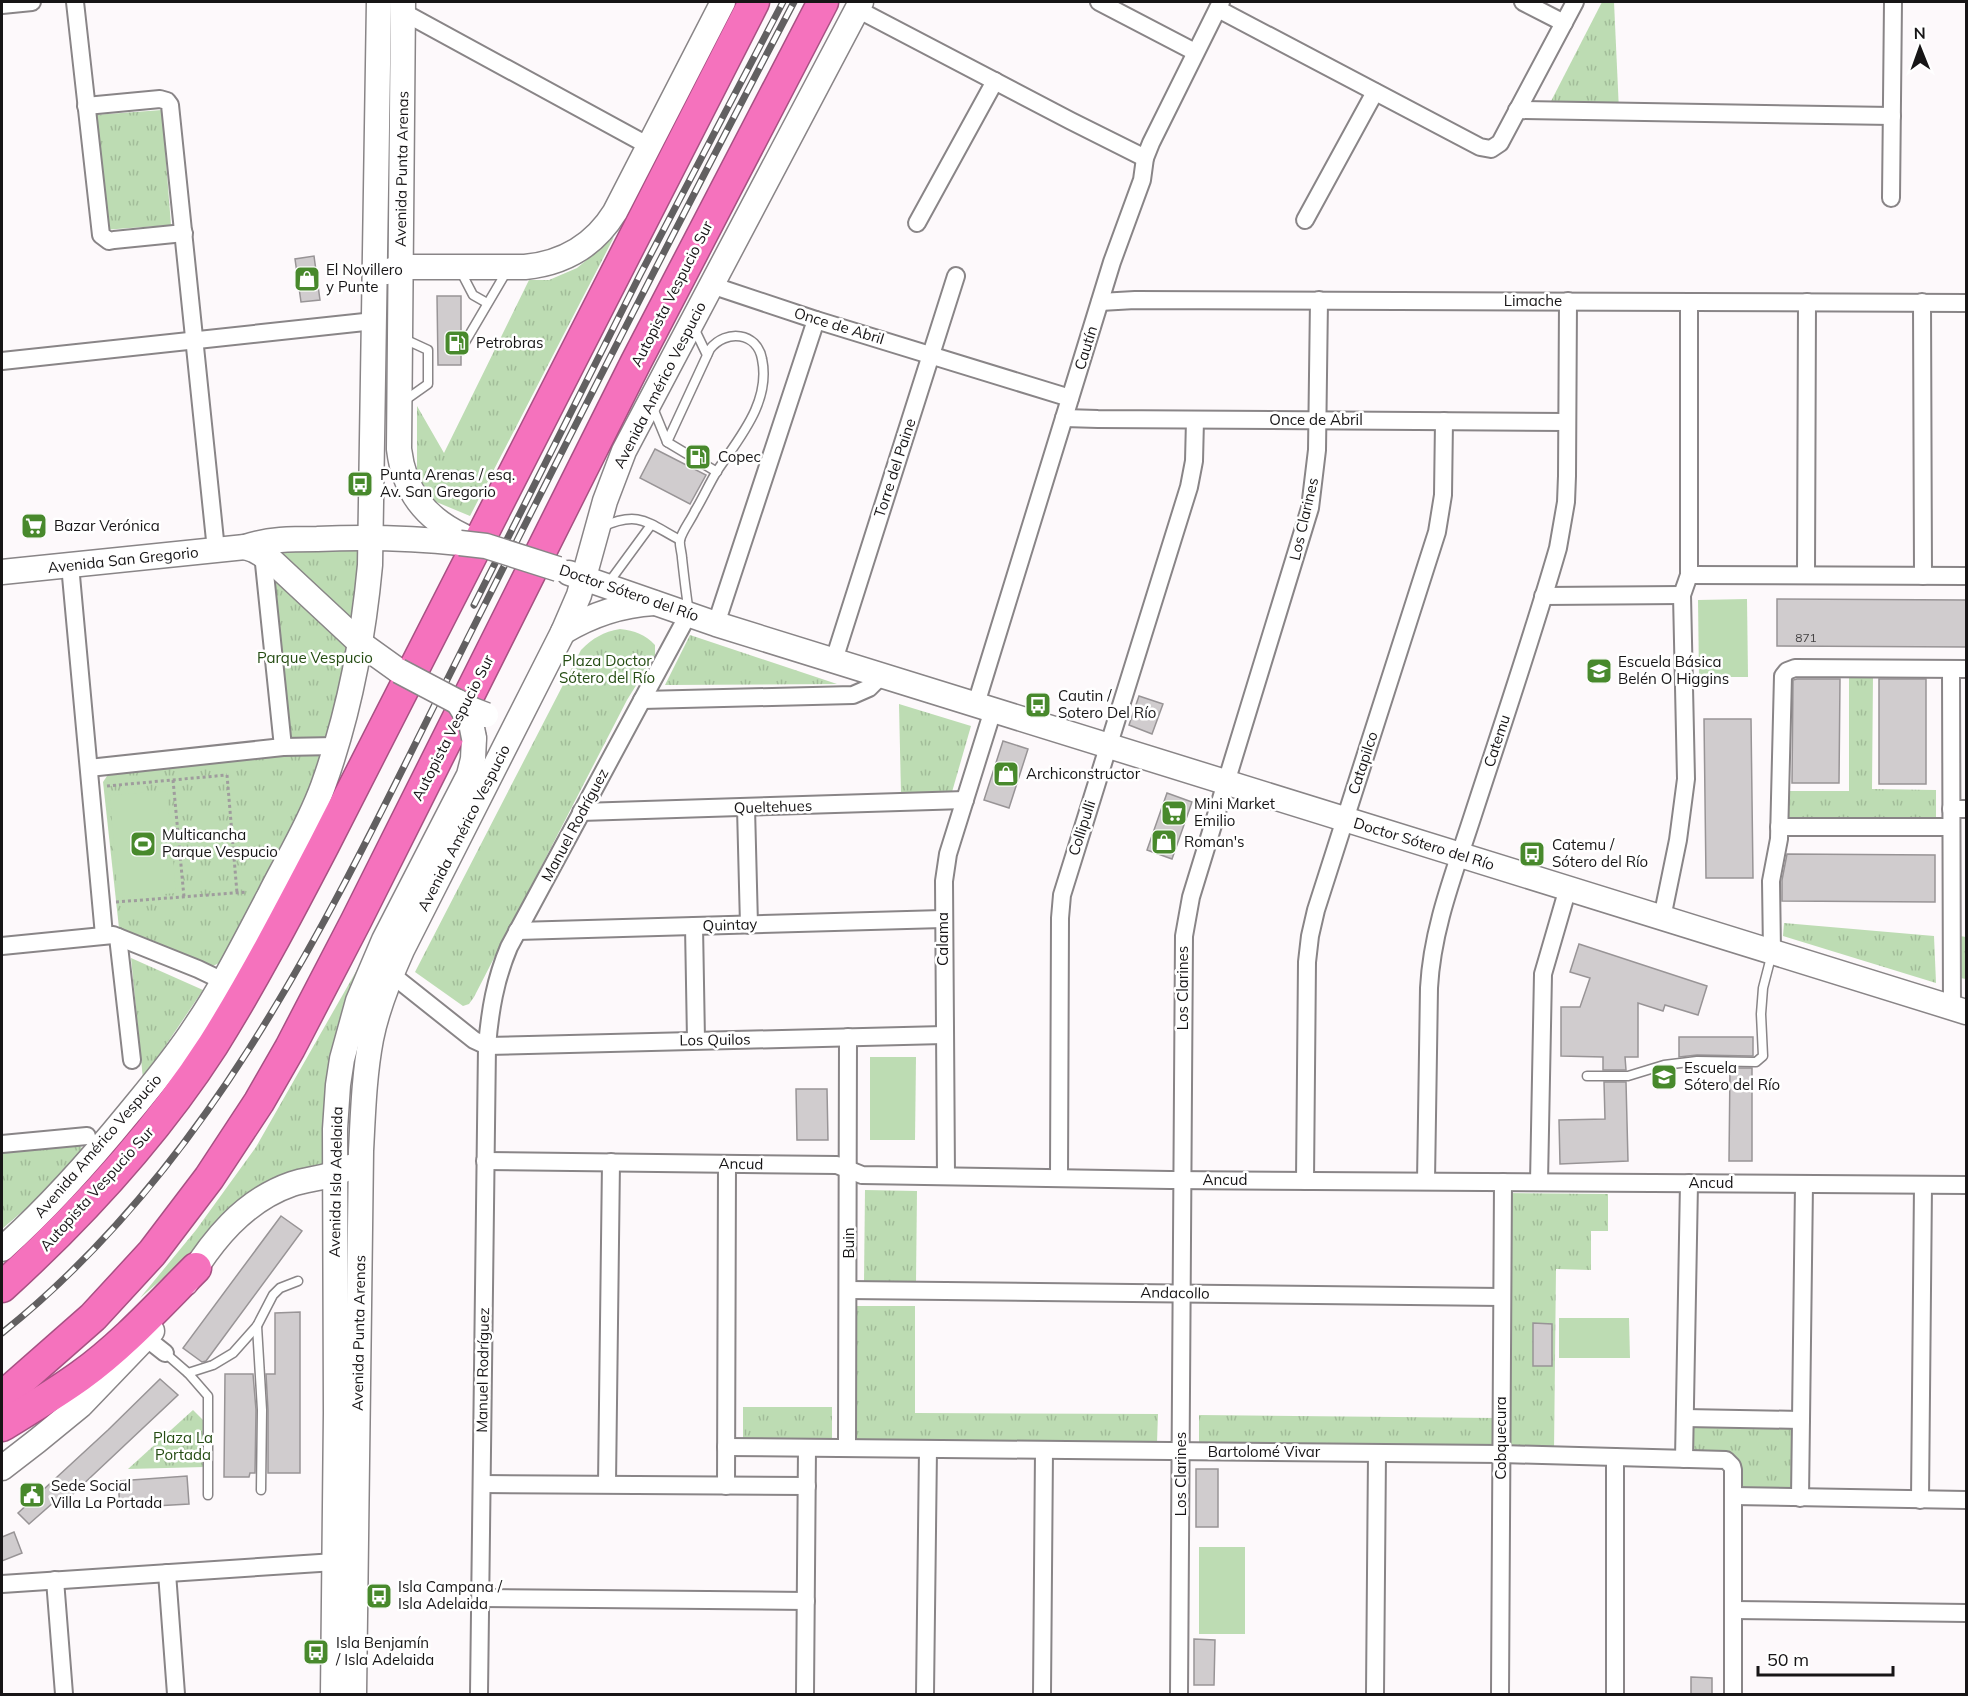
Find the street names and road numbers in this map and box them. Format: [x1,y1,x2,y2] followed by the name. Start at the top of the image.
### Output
[391,91,412,247] street label: Avenida Punta Arenas
[626,217,717,370] street label: Autopista Vespucio Sur
[1504,291,1562,310] street label: Limache
[609,298,710,471] street label: Avenida Américo Vespucio
[792,303,887,348] street label: Once de Abril
[1070,323,1101,372] street label: Cautín
[1269,410,1363,429] street label: Once de Abril
[870,416,919,520] street label: Torre del Paine
[1285,476,1322,562] street label: Los Clarines
[47,542,199,577] street label: Avenida San Gregorio
[557,560,702,625] street label: Doctor Sótero del Río
[407,651,498,804] street label: Autopista Vespucio Sur
[1479,712,1514,770] street label: Catemu
[1343,729,1382,797] street label: Catapilco
[413,741,514,914] street label: Avenida Américo Vespucio
[537,765,612,885] street label: Manuel Rodríguez
[733,796,812,817] street label: Queltehues
[1064,798,1099,858] street label: Collipulli
[1351,813,1497,874] street label: Doctor Sótero del Río
[933,912,952,966] street label: Calama
[702,914,758,935] street label: Quintay
[1173,946,1192,1030] street label: Los Clarines
[679,1029,751,1050] street label: Los Quilos
[30,1070,165,1222] street label: Avenida Américo Vespucio
[325,1106,346,1258] street label: Avenida Isla Adelaida
[36,1122,158,1255] street label: Autopista Vespucio Sur
[718,1154,764,1173] street label: Ancud
[1203,1170,1247,1189] street label: Ancud
[1689,1173,1733,1192] street label: Ancud
[839,1227,858,1259] street label: Buin
[348,1255,369,1411] street label: Avenida Punta Arenas
[1140,1282,1210,1303] street label: Andacollo
[472,1307,493,1433] street label: Manuel Rodríguez
[1491,1396,1510,1480] street label: Cobquecura
[1171,1432,1190,1516] street label: Los Clarines
[1208,1442,1321,1461] street label: Bartolomé Vivar

